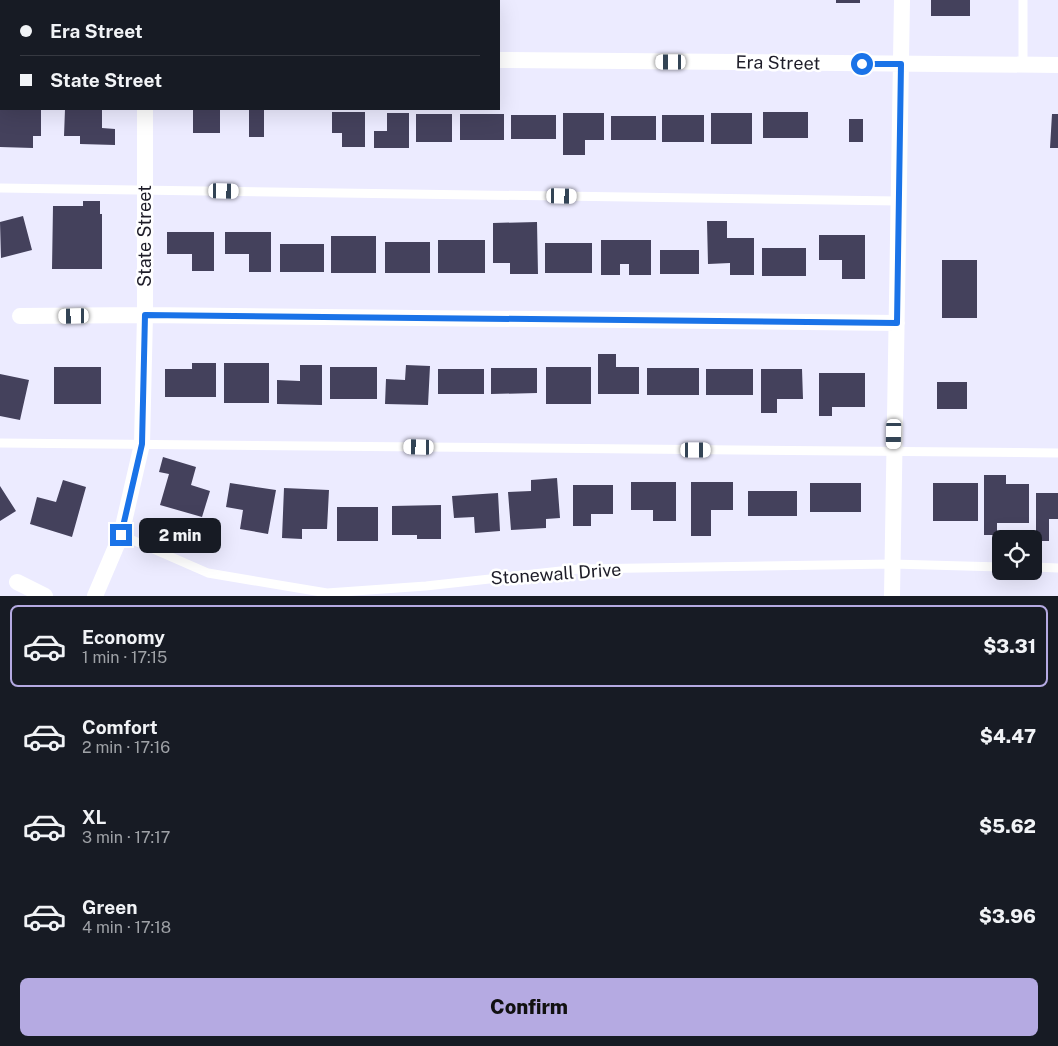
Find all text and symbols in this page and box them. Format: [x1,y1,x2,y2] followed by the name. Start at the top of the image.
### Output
[50,20,143,42] text: Era Street
[736,51,820,74] street label: Era Street
[851,53,873,75] route start
[656,55,686,70] car
[50,69,162,91] text: State Street
[208,183,239,199] car
[134,185,155,287] street label: State Street
[546,188,577,204] car
[58,308,89,324] car
[886,419,901,449] car
[403,439,434,455] car
[681,443,711,458] car
[138,518,221,552] callout: 2 min
[110,524,132,546] route end
[159,526,201,545] text: 2 min
[992,530,1042,580] map controls
[992,530,1042,580] button: locate
[490,558,622,589] street label: Stonewall Drive
[22,624,67,669] icon: car
[82,626,165,648] text: Economy
[983,635,1036,657] text: $3.31
[82,648,167,667] text: 1 min · 17:15
[22,714,67,759] icon: car
[82,716,158,738] text: Comfort
[980,725,1036,747] text: $4.47
[82,738,170,757] text: 2 min · 17:16
[22,804,67,849] icon: car
[82,806,107,828] text: XL
[979,815,1036,837] text: $5.62
[82,828,170,847] text: 3 min · 17:17
[22,894,67,939] icon: car
[82,896,137,918] text: Green
[979,905,1036,927] text: $3.96
[82,918,171,937] text: 4 min · 17:18
[20,978,1038,1036] button: Confirm

